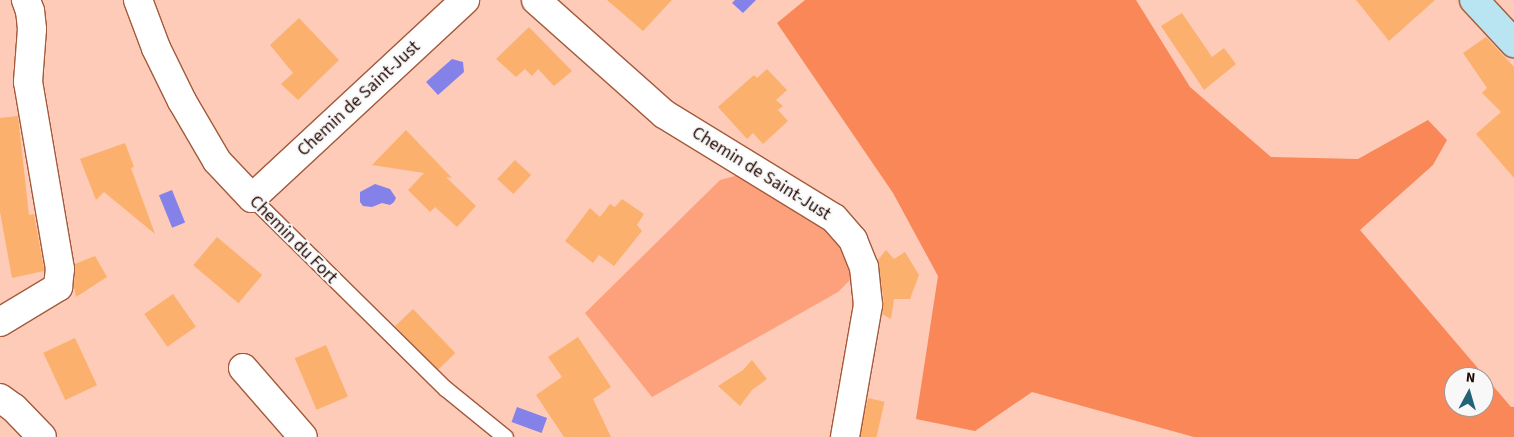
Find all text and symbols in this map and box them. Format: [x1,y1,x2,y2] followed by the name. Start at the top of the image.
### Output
[293,37,425,161] street label: Chemin de Saint-Just
[688,122,834,226] street label: Chemin de Saint-Just
[244,191,342,289] street label: Chemin du Fort
[1444,367,1494,417] north arrow
[1465,368,1476,389] text: N

